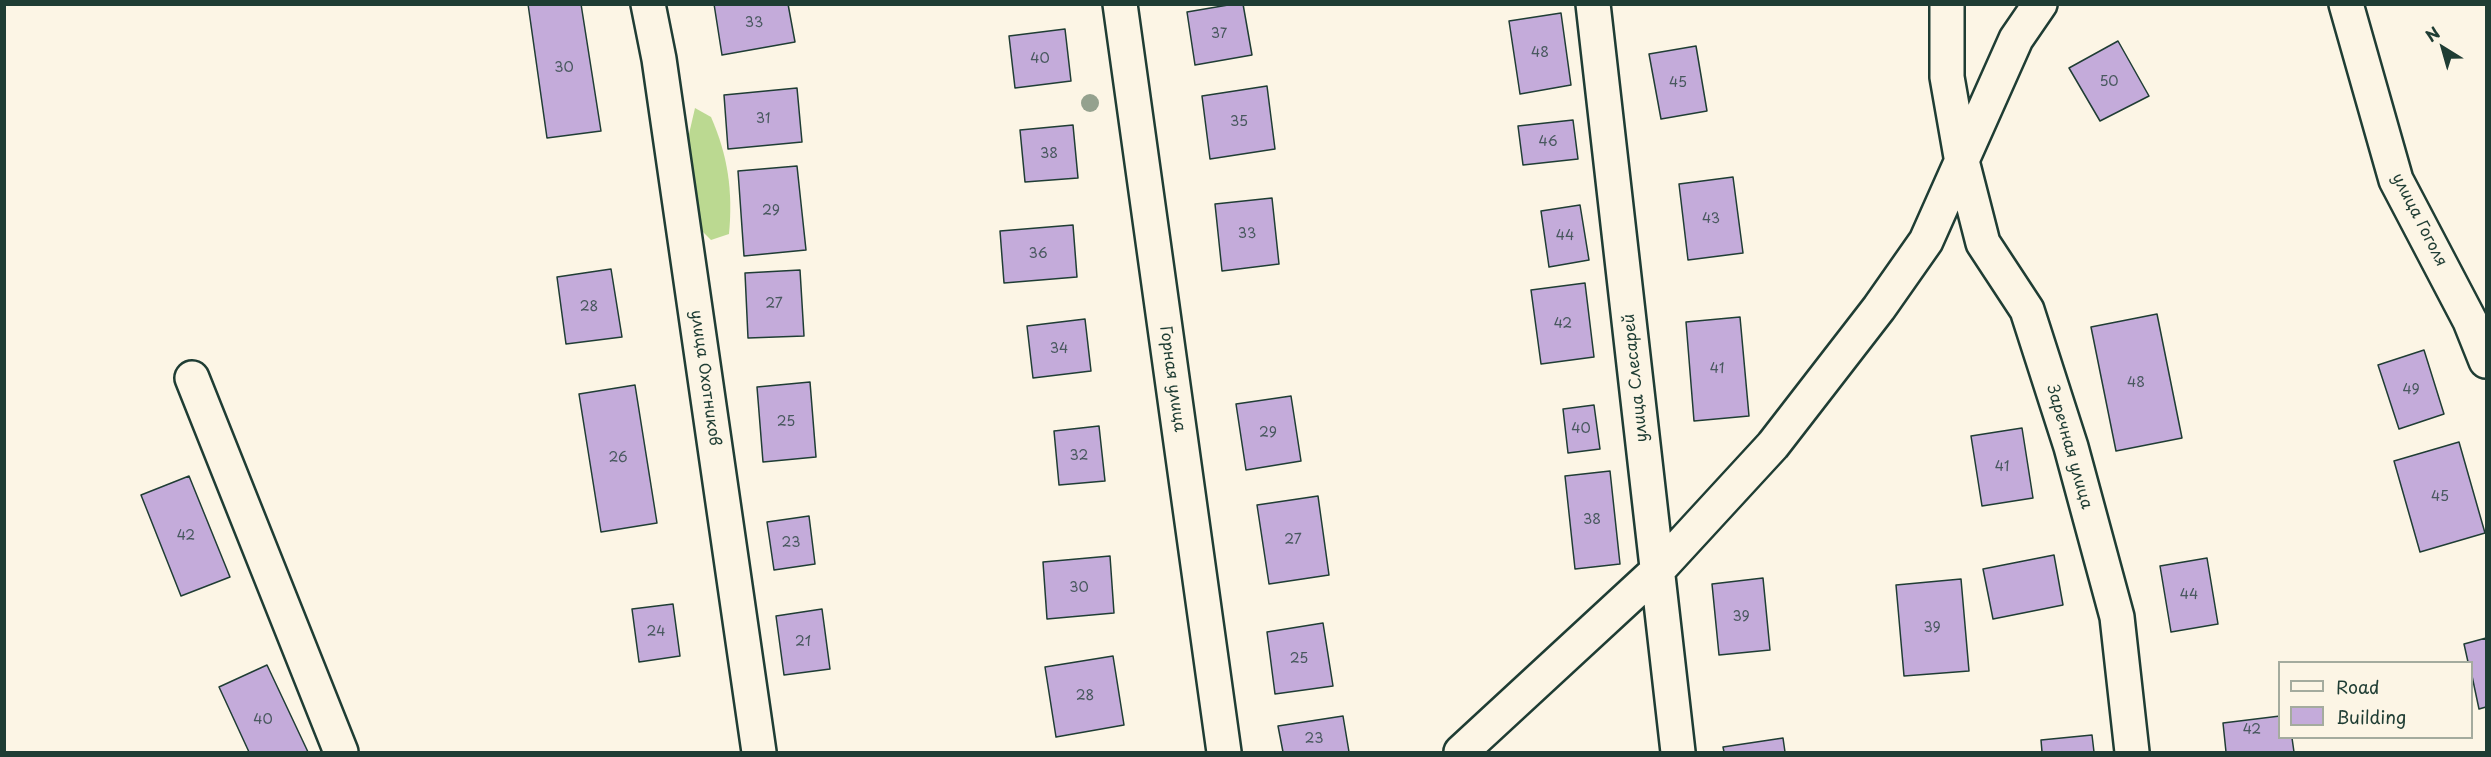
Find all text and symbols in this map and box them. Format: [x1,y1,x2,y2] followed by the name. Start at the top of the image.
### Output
[745,15,763,31] house number: 33
[2413,18,2473,78] north arrow
[2420,20,2444,47] text: N
[1211,26,1227,42] house number: 37
[1531,45,1549,61] house number: 48
[1030,51,1050,67] house number: 40
[554,60,574,76] house number: 30
[2099,74,2119,90] house number: 50
[1669,75,1687,91] house number: 45
[756,111,770,127] house number: 31
[1230,114,1248,130] house number: 35
[1538,134,1558,150] house number: 46
[1040,146,1058,162] house number: 38
[2387,170,2451,270] street label: улица Гоголя
[762,203,780,219] house number: 29
[1702,211,1720,227] house number: 43
[1238,226,1256,242] house number: 33
[1556,228,1574,244] house number: 44
[1028,246,1048,262] house number: 36
[765,296,783,312] house number: 27
[580,299,598,315] house number: 28
[686,309,724,447] street label: улица Охотников
[1620,313,1652,443] street label: улица Слесарей
[1554,316,1572,332] house number: 42
[1155,325,1189,433] street label: Горная улица
[1050,341,1068,357] house number: 34
[1710,361,1724,377] house number: 41
[2127,375,2145,391] house number: 48
[2402,382,2420,398] house number: 49
[2042,383,2096,511] street label: Заречная улица
[777,414,795,430] house number: 25
[1571,421,1591,437] house number: 40
[1259,425,1277,441] house number: 29
[1070,448,1088,464] house number: 32
[608,450,628,466] house number: 26
[1995,459,2009,475] house number: 41
[2431,489,2449,505] house number: 45
[1583,512,1601,528] house number: 38
[177,528,195,544] house number: 42
[1284,532,1302,548] house number: 27
[782,535,800,551] house number: 23
[1069,580,1089,596] house number: 30
[2180,587,2198,603] house number: 44
[1732,609,1750,625] house number: 39
[1923,620,1941,636] house number: 39
[647,624,665,640] house number: 24
[795,634,811,650] house number: 21
[1290,651,1308,667] house number: 25
[2278,661,2473,739] legend
[2336,673,2380,700] text: Road
[1076,688,1094,704] house number: 28
[2336,703,2406,730] text: Building
[253,712,273,728] house number: 40
[2243,722,2261,738] house number: 42
[1305,731,1323,747] house number: 23

